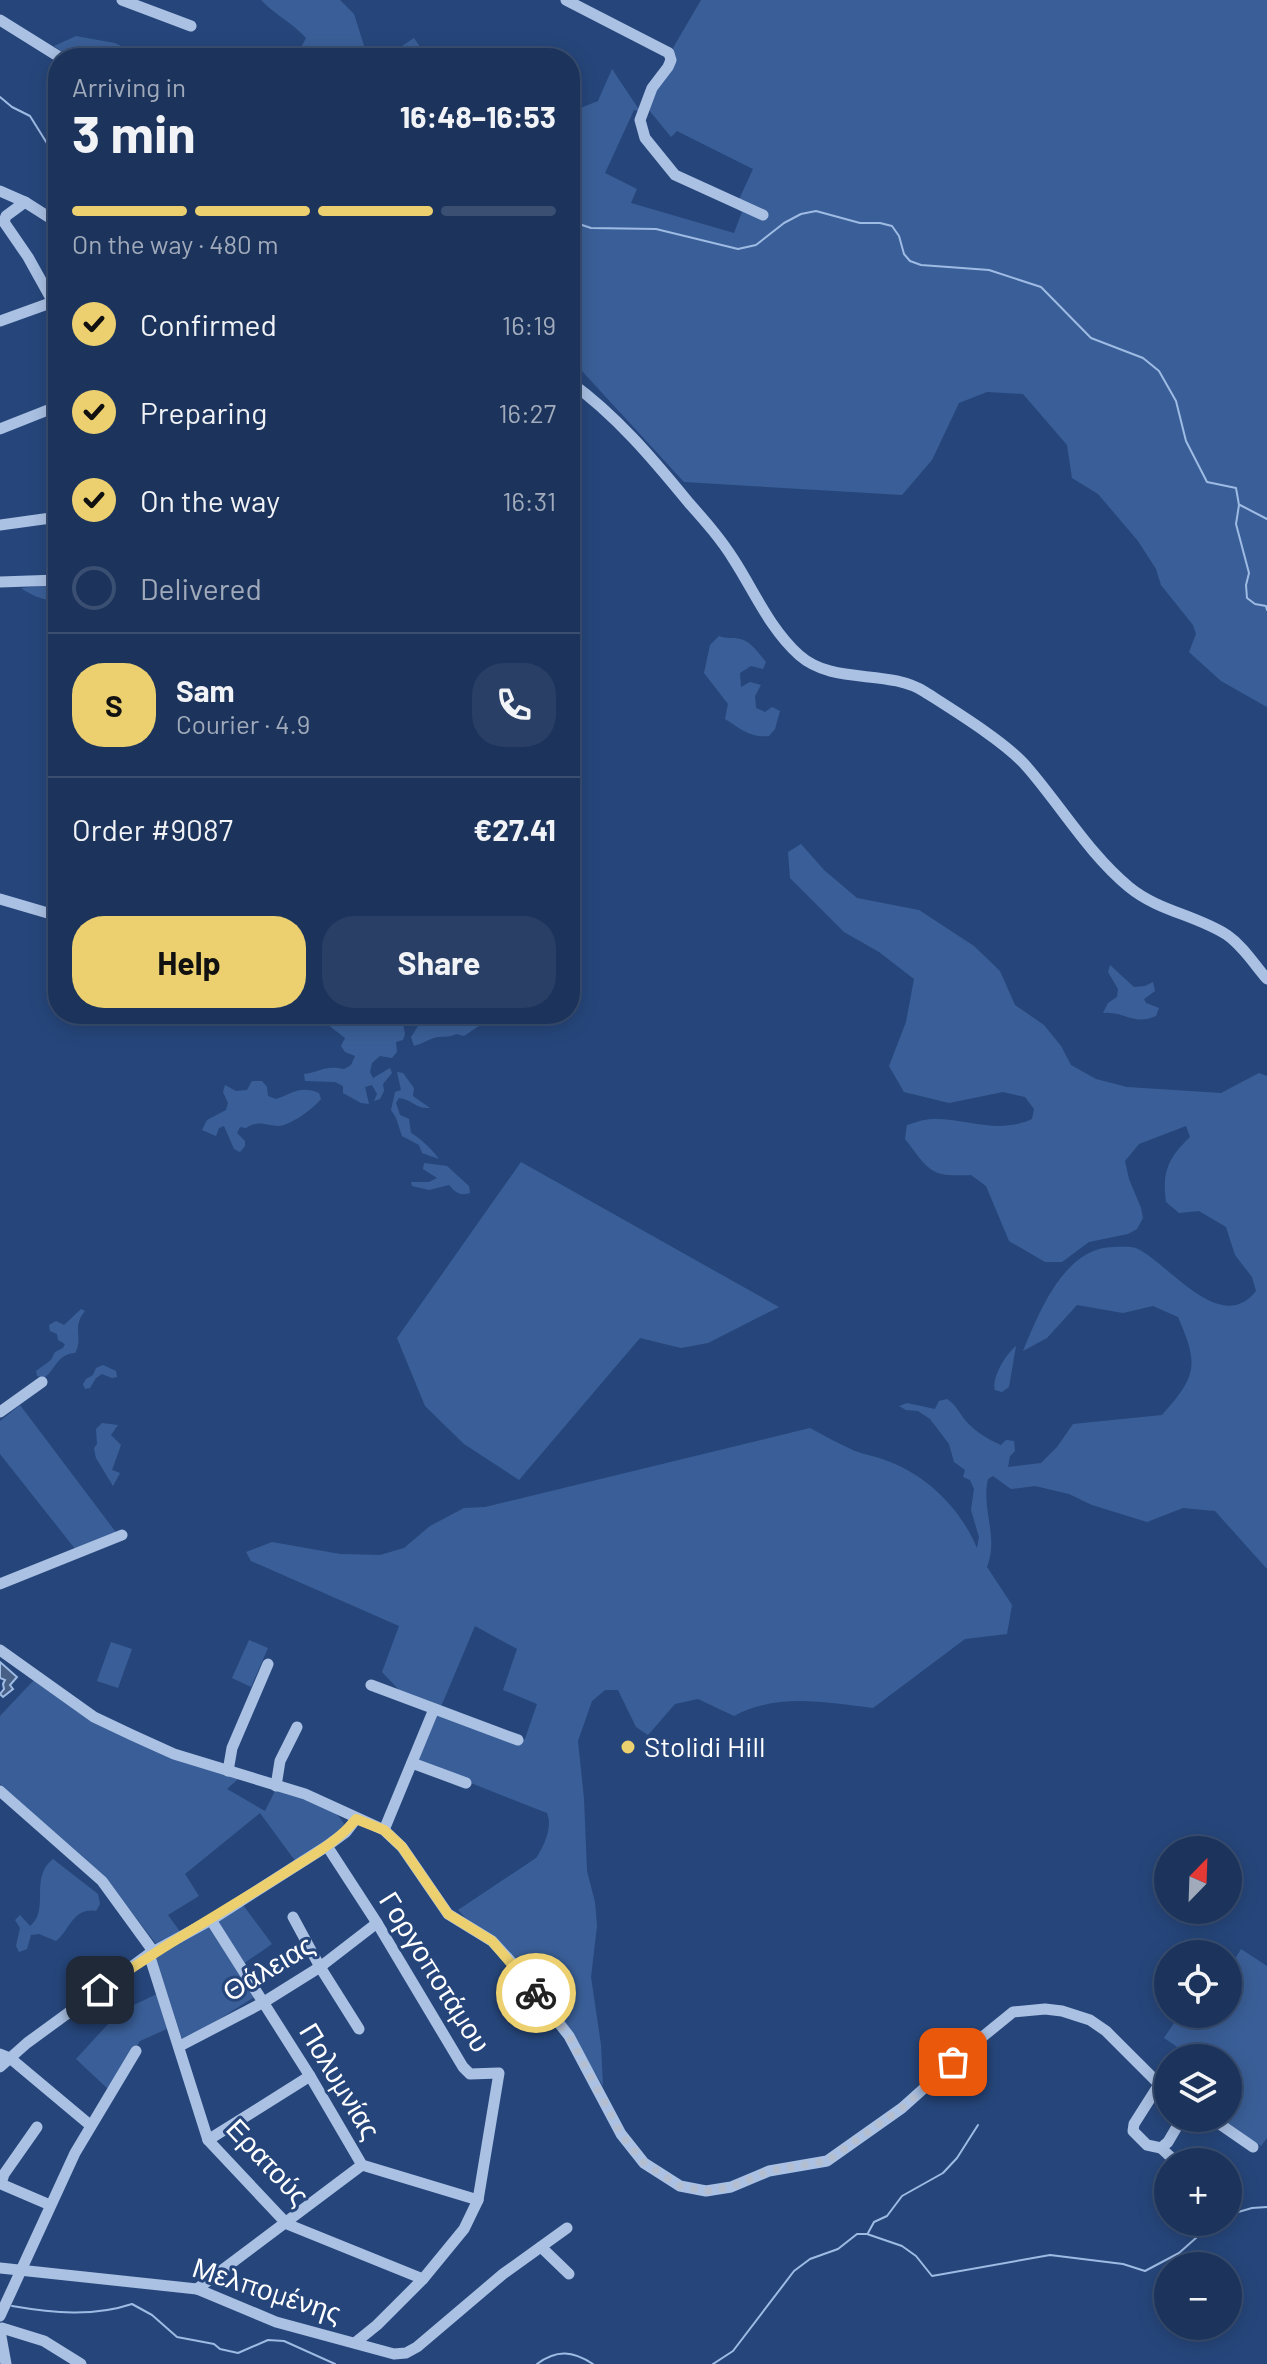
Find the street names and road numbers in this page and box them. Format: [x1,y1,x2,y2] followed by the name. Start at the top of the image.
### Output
[373,1885,499,2058] street label: Γοργοποτάμου
[216,1927,319,2008] street label: Θάλειας
[293,2016,389,2145] street label: Πολυμνίας
[220,2111,317,2212] street label: Ερατούς
[189,2249,346,2329] street label: Μελπομένης

